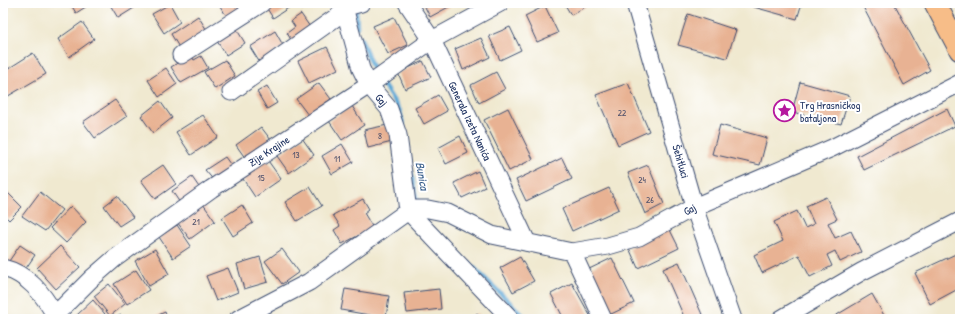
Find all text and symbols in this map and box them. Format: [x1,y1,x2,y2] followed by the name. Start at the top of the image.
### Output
[445,79,495,163] street label: Generala Izeta Nanića
[372,91,391,109] street label: Gaj
[772,98,798,124] place icon: Trg Hrasničkog bataljona
[800,98,860,125] place label: Trg Hrasničkog bataljona
[618,107,627,119] house number: 22
[378,130,382,142] house number: 8
[246,132,293,169] street label: Zije Krajine
[669,143,692,180] street label: Šehitluci
[292,149,300,161] house number: 13
[334,153,340,165] house number: 11
[412,160,434,193] water label: Bunica
[257,172,265,184] house number: 15
[638,174,646,186] house number: 24
[646,194,654,206] house number: 26
[681,200,698,218] street label: Gaj
[192,216,200,228] house number: 21

